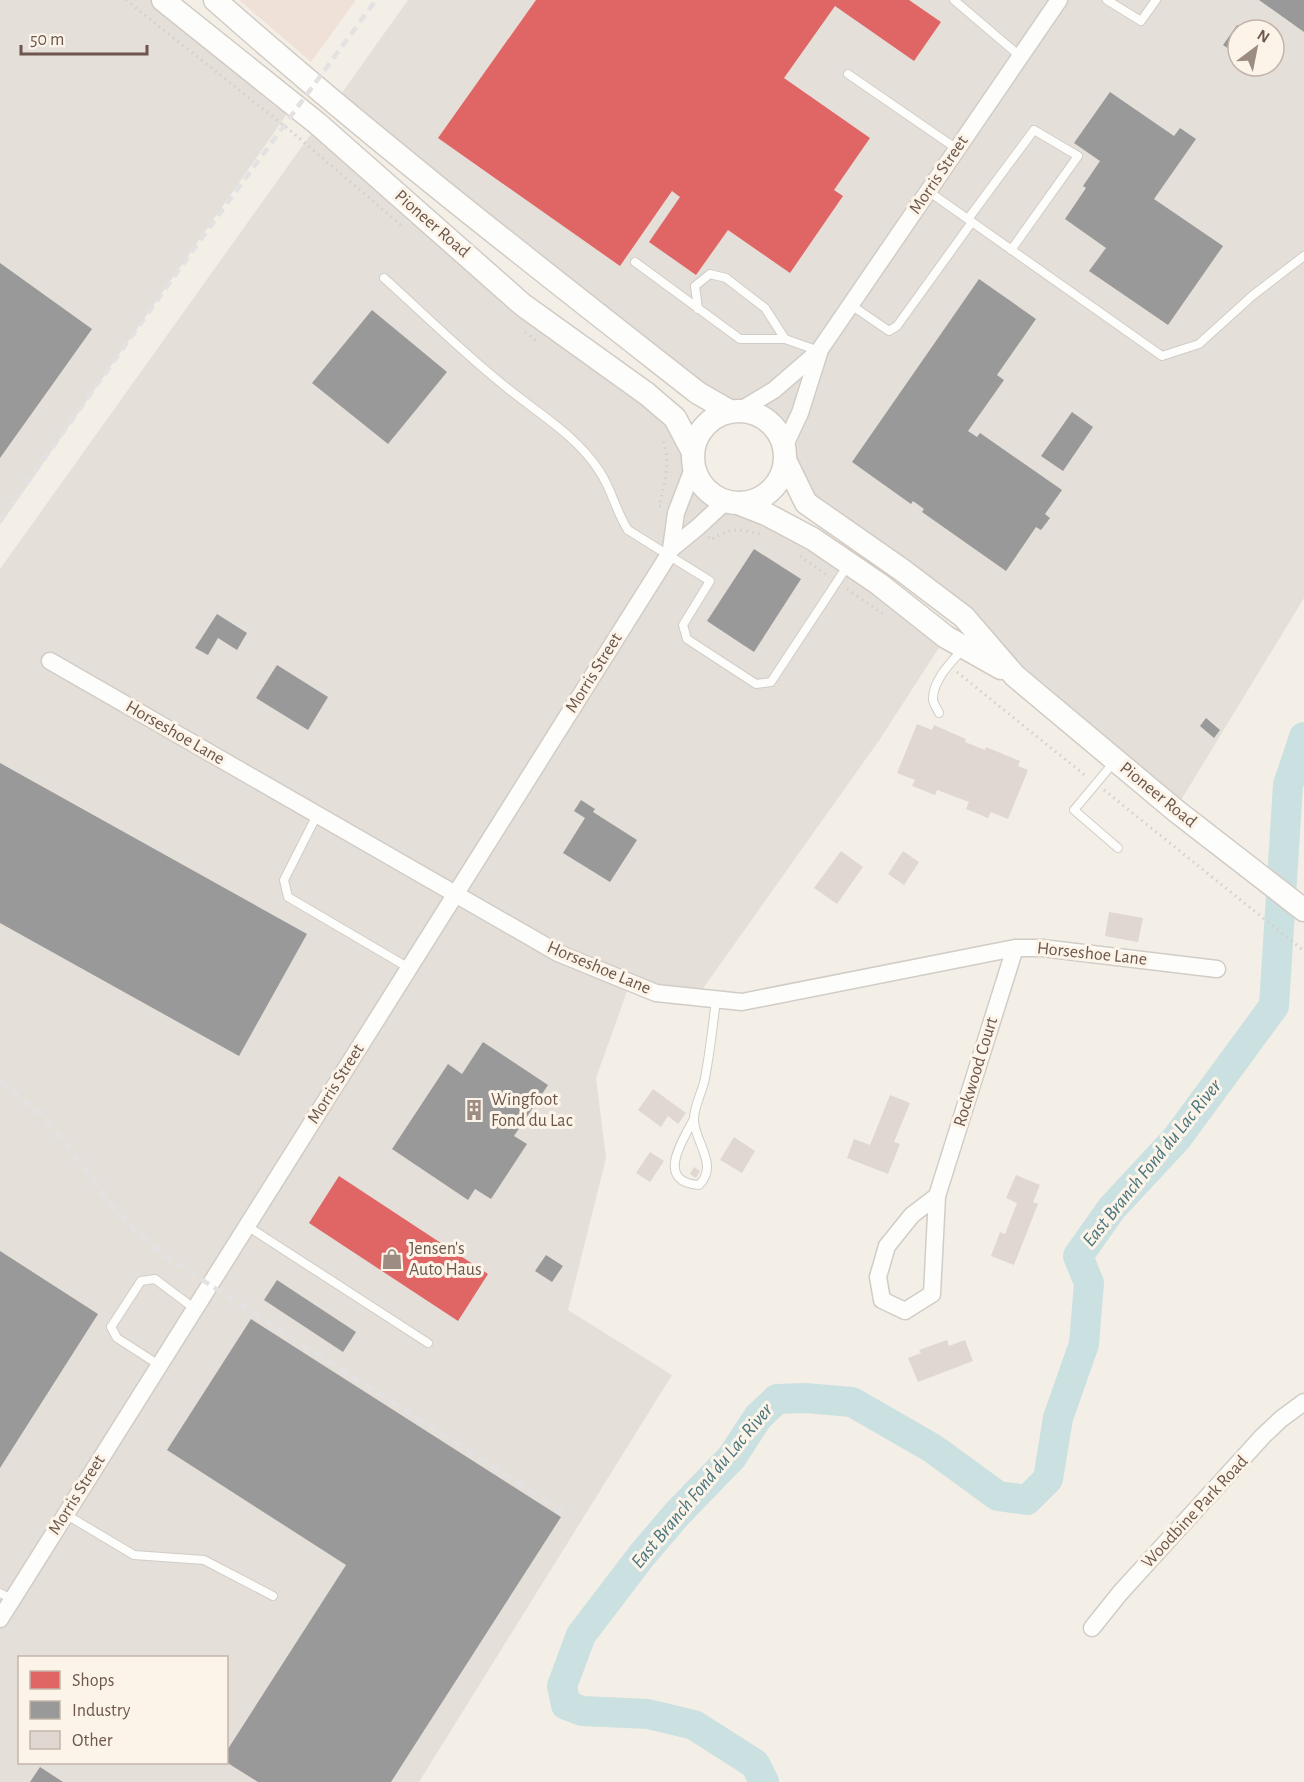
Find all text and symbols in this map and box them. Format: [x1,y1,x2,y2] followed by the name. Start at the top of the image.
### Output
[21,18,147,56] scale bar
[1226,18,1286,78] north arrow
[1254,26,1272,46] text: N
[30,31,64,49] text: 50 m
[906,132,972,218] street label: Morris Street
[391,187,473,261] street label: Pioneer Road
[562,630,626,716] street label: Morris Street
[123,698,227,768] street label: Horseshoe Lane
[1116,759,1200,831] street label: Pioneer Road
[545,938,653,998] street label: Horseshoe Lane
[1036,939,1148,969] street label: Horseshoe Lane
[951,1015,1001,1129] street label: Rockwood Court
[304,1041,368,1127] street label: Morris Street
[1079,1075,1226,1250] water label: East Branch Fond du Lac River
[491,1091,573,1130] place label: Wingfoot Fond du Lac
[462,1098,486,1122] building icon: Wingfoot Fond du Lac
[409,1240,482,1279] place label: Jensen's Auto Haus
[380,1247,404,1271] shop icon: Jensen's Auto Haus
[627,1399,777,1572] water label: East Branch Fond du Lac River
[45,1452,109,1538] street label: Morris Street
[1139,1452,1251,1572] street label: Woodbine Park Road
[18,1656,228,1764] legend
[72,1672,114,1690] text: Shops
[72,1702,131,1720] text: Industry
[72,1732,113,1750] text: Other

